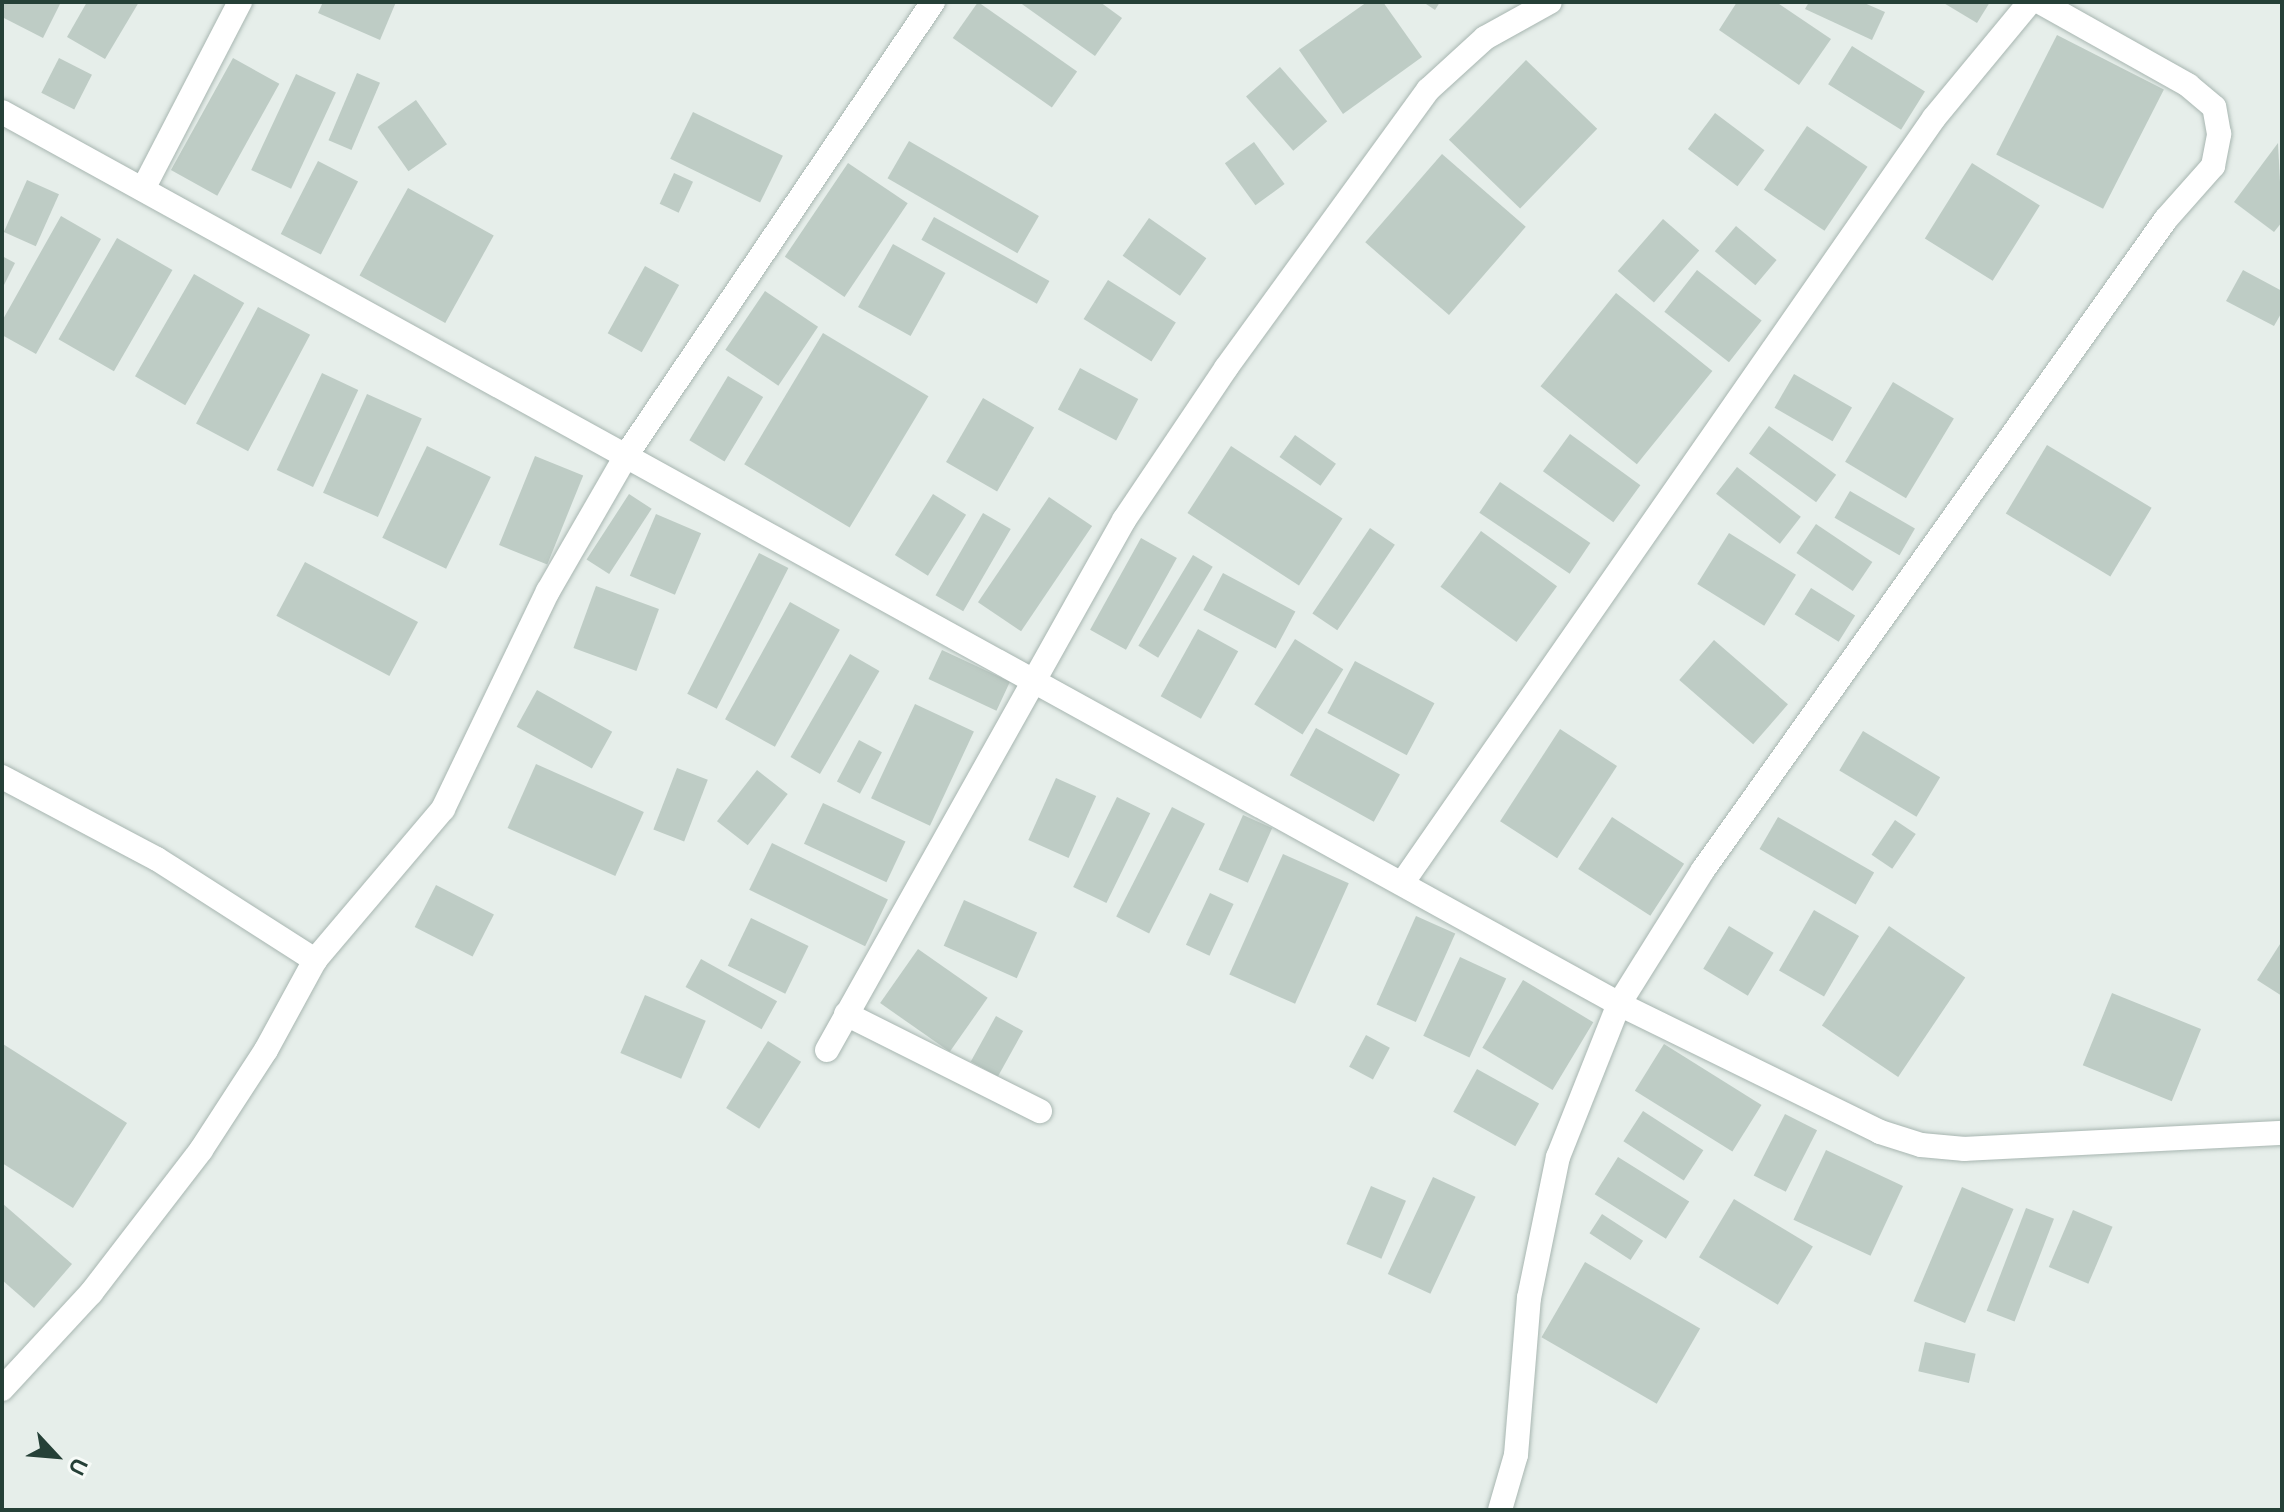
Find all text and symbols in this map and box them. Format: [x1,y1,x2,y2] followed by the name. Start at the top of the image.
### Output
[16,1416,96,1496] north arrow
[62,1454,94,1480] text: U

